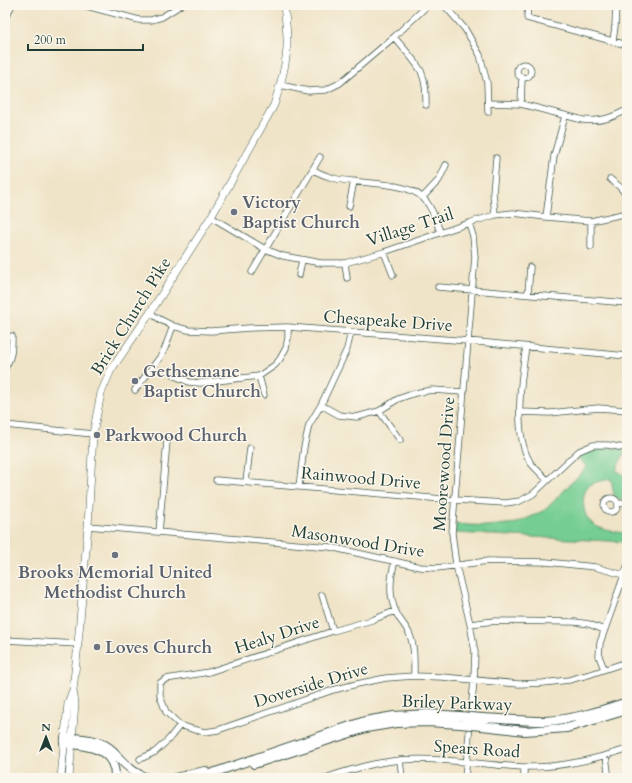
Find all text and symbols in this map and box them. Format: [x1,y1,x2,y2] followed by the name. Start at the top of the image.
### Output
[28,26,143,52] scale bar
[34,32,67,48] text: 200 m
[242,191,360,234] place label: Victory Baptist Church
[364,202,457,252] street label: Village Trail
[229,207,239,217] marker: Victory Baptist Church
[85,253,177,379] street label: Brick Church Pike
[323,305,453,337] street label: Chesapeake Drive
[143,360,261,403] place label: Gethsemane Baptist Church
[130,376,140,386] marker: Gethsemane Baptist Church
[428,396,460,532] street label: Moorewood Drive
[105,424,248,447] place label: Parkwood Church
[92,430,102,440] marker: Parkwood Church
[300,461,422,495] street label: Rainwood Drive
[290,519,426,563] street label: Masonwood Drive
[110,550,120,560] marker: Brooks Memorial United Methodist Church
[18,561,213,604] place label: Brooks Memorial United Methodist Church
[231,610,323,660] street label: Healy Drive
[105,636,213,659] place label: Loves Church
[92,642,102,652] marker: Loves Church
[251,657,371,713] street label: Doverside Drive
[401,690,513,716] street label: Briley Parkway
[26,717,66,757] north arrow
[41,720,51,735] text: N
[433,735,521,763] street label: Spears Road

